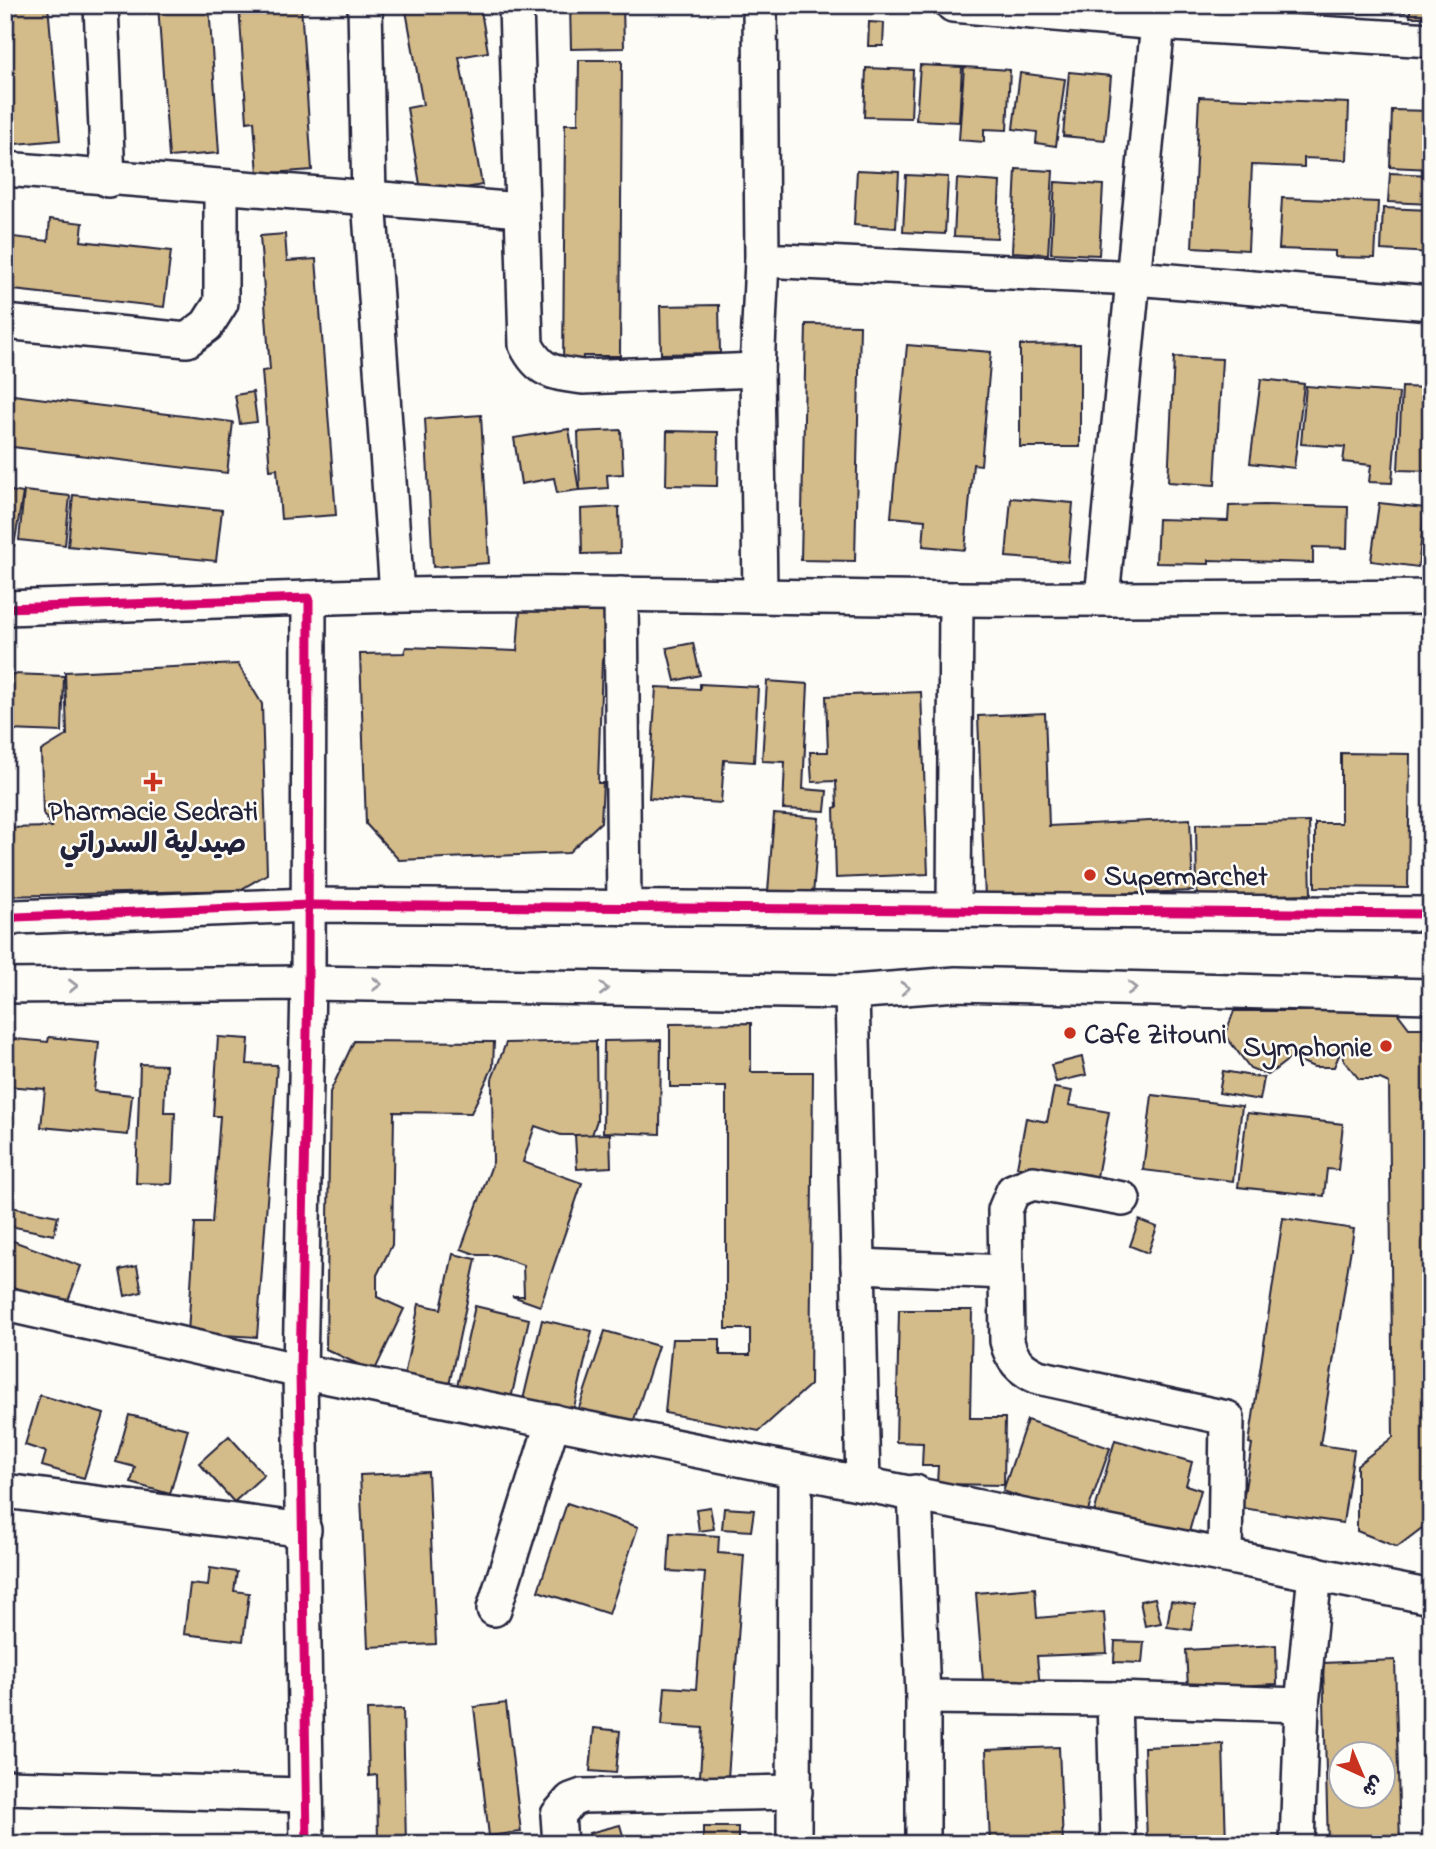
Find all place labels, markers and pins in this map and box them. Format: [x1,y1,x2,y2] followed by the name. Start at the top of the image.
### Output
[145,774,161,790] marker: Pharmacie Sedrati صيدلية السدراتي
[48,793,258,868] place label: Pharmacie Sedrati صيدلية السدراتي
[1104,858,1268,899] place label: Supermarchet
[1082,867,1098,883] marker: Supermarchet
[1084,1016,1227,1057] place label: Cafe Zitouni
[1062,1025,1078,1041] marker: Cafe Zitouni
[1243,1029,1373,1070] place label: Symphonie
[1378,1038,1394,1054] marker: Symphonie

